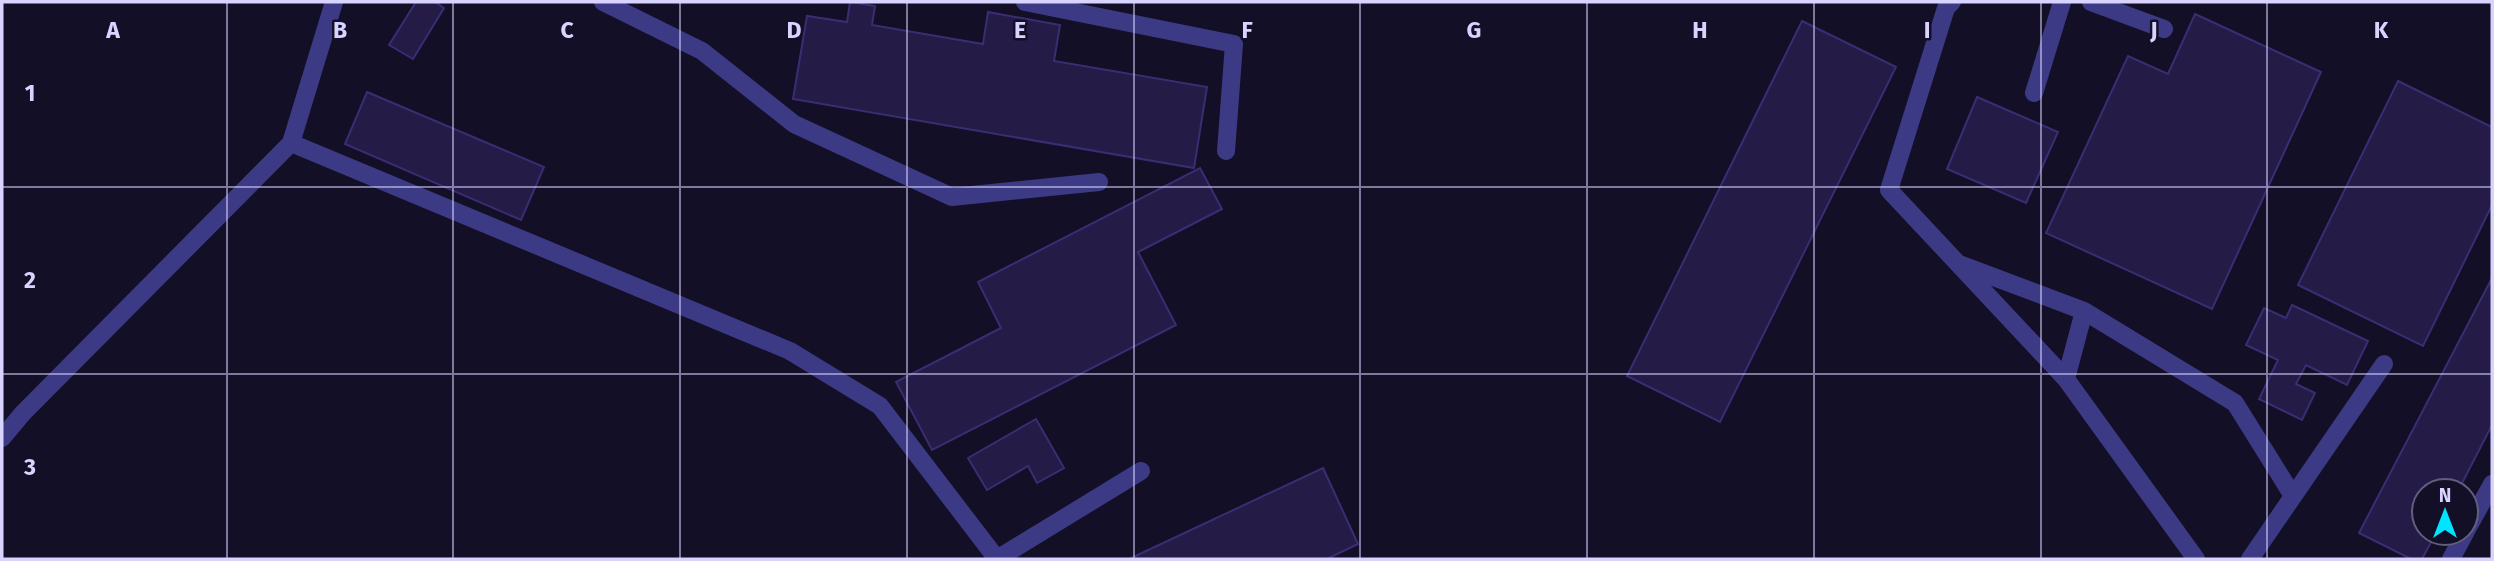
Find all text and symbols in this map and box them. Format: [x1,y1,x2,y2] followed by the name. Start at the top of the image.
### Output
[105,16,120,44] text: A
[333,16,347,44] text: B
[560,16,574,44] text: C
[787,16,802,44] text: D
[1014,16,1026,44] text: E
[1241,16,1253,44] text: F
[1467,16,1481,44] text: G
[1692,16,1708,44] text: H
[1924,16,1930,44] text: I
[2149,16,2158,44] text: J
[2374,16,2389,44] text: K
[25,79,35,107] text: 1
[24,266,36,294] text: 2
[23,453,36,481] text: 3
[2410,477,2480,547] north arrow
[2439,484,2451,507] text: N

